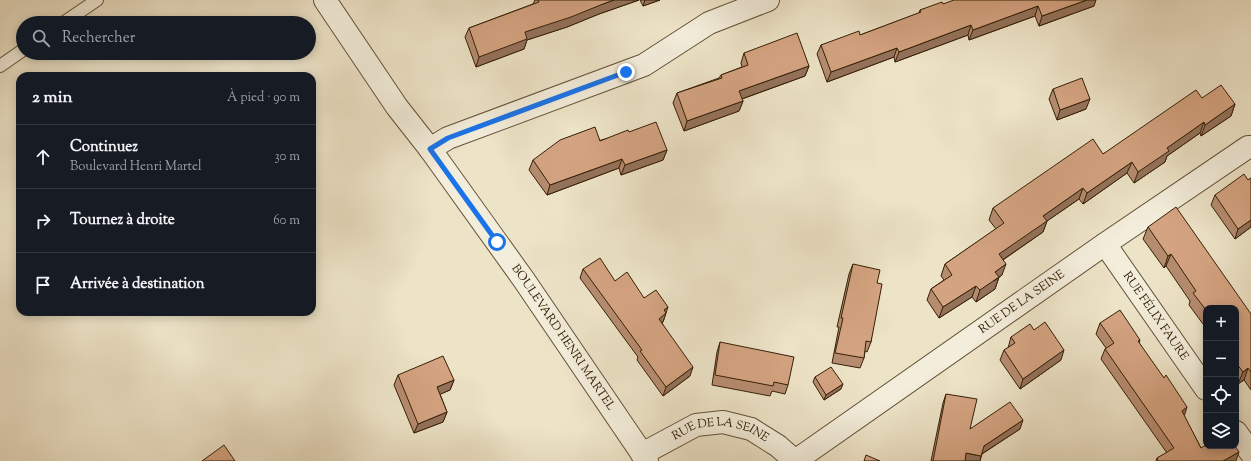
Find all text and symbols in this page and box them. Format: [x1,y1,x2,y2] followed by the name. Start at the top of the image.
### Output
[16,16,316,60] search box
[30,27,52,49] icon: search
[62,28,135,49] text: Rechercher
[617,63,635,81] route end
[32,86,73,110] text: 2 min
[227,89,300,107] text: À pied · 90 m
[70,137,138,158] text: Continuez
[32,146,54,168] icon: ahead
[274,148,300,166] text: 30 m
[70,158,202,176] text: Boulevard Henri Martel
[32,210,54,232] icon: right
[70,210,175,231] text: Tournez à droite
[273,212,300,230] text: 60 m
[488,233,506,251] route start
[507,261,619,414] street label: BOULEVARD HENRI MARTEL
[975,265,1069,339] street label: RUE DE LA SEINE
[1118,268,1193,365] street label: RUE FÉLIX FAURE
[32,274,54,296] icon: arrive
[70,274,205,295] text: Arrivée à destination
[1203,305,1239,449] map controls
[1203,305,1239,341] button: +
[1203,341,1239,377] button: −
[1203,377,1239,413] button: locate
[669,413,773,447] text: RUE DE LA SEINE
[1203,413,1239,449] button: layers
[669,433,771,449] street label: RUE DE LA SEINE

